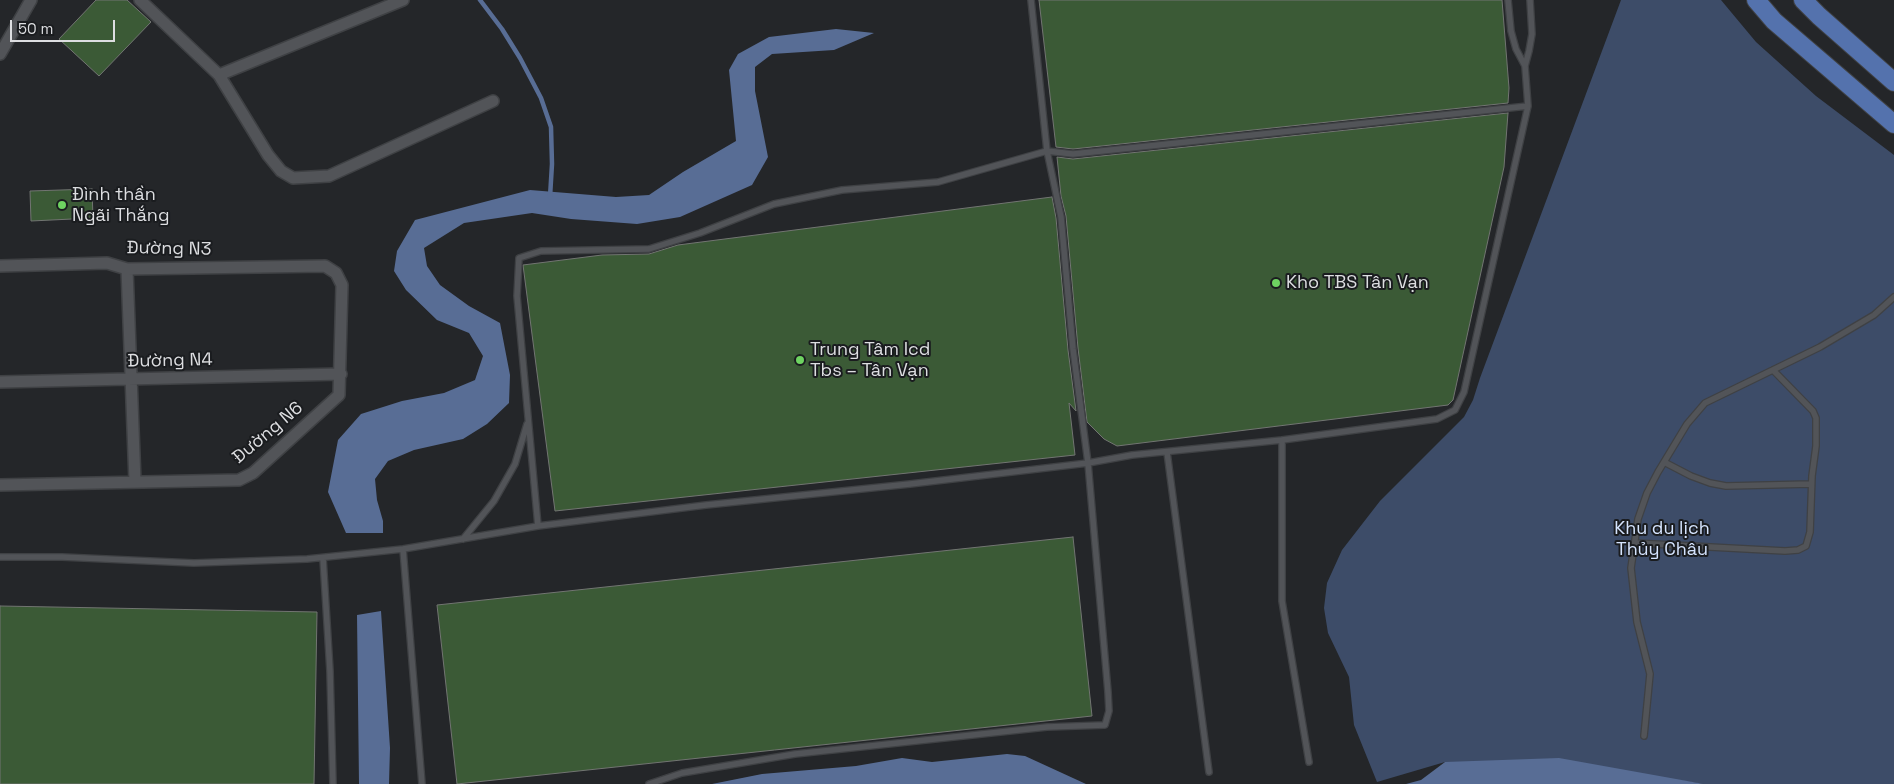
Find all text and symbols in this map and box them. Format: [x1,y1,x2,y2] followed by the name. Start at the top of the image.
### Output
[12,10,118,42] scale bar
[18,19,53,38] text: 50 m
[72,184,169,226] place label: Đình thần Ngãi Thắng
[56,199,68,211] marker: Đình thần Ngãi Thắng
[126,237,212,261] street label: Đường N3
[1286,272,1429,294] place label: Kho TBS Tân Vạn
[1270,277,1282,289] marker: Kho TBS Tân Vạn
[810,339,930,382] place label: Trung Tâm Icd Tbs – Tân Vạn
[127,349,213,373] street label: Đường N4
[794,354,806,366] marker: Trung Tâm Icd Tbs – Tân Vạn
[229,397,307,469] street label: Đường N6
[1614,518,1710,560] park label: Khu du lịch Thủy Châu

